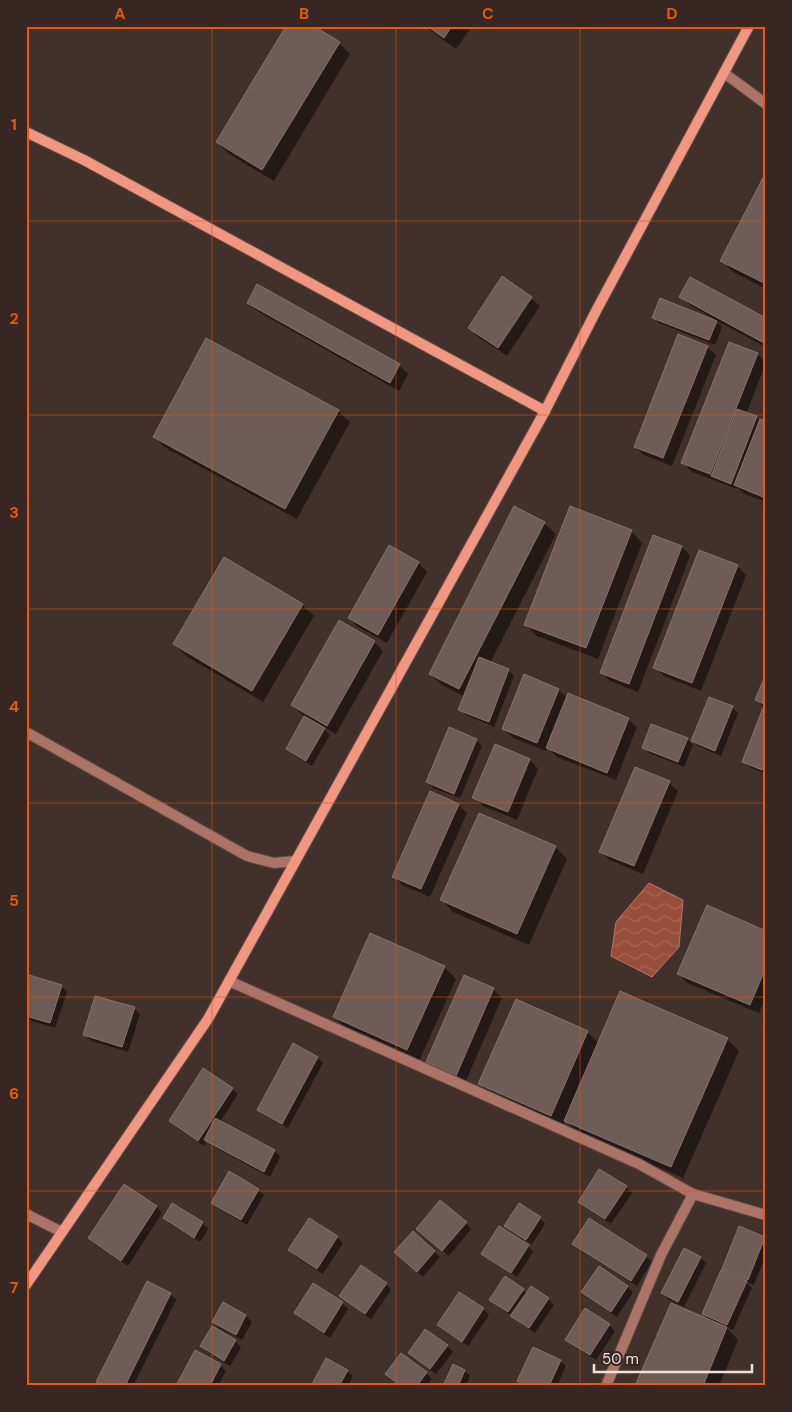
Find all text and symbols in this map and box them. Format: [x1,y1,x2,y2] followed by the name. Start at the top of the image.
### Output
[114,3,126,24] text: A
[299,3,309,24] text: B
[482,3,494,24] text: C
[666,3,678,24] text: D
[11,114,17,135] text: 1
[9,308,19,329] text: 2
[9,502,19,523] text: 3
[9,696,19,717] text: 4
[9,890,19,911] text: 5
[9,1083,19,1104] text: 6
[10,1277,19,1298] text: 7
[594,1342,752,1374] scale bar
[602,1349,639,1369] text: 50 m

